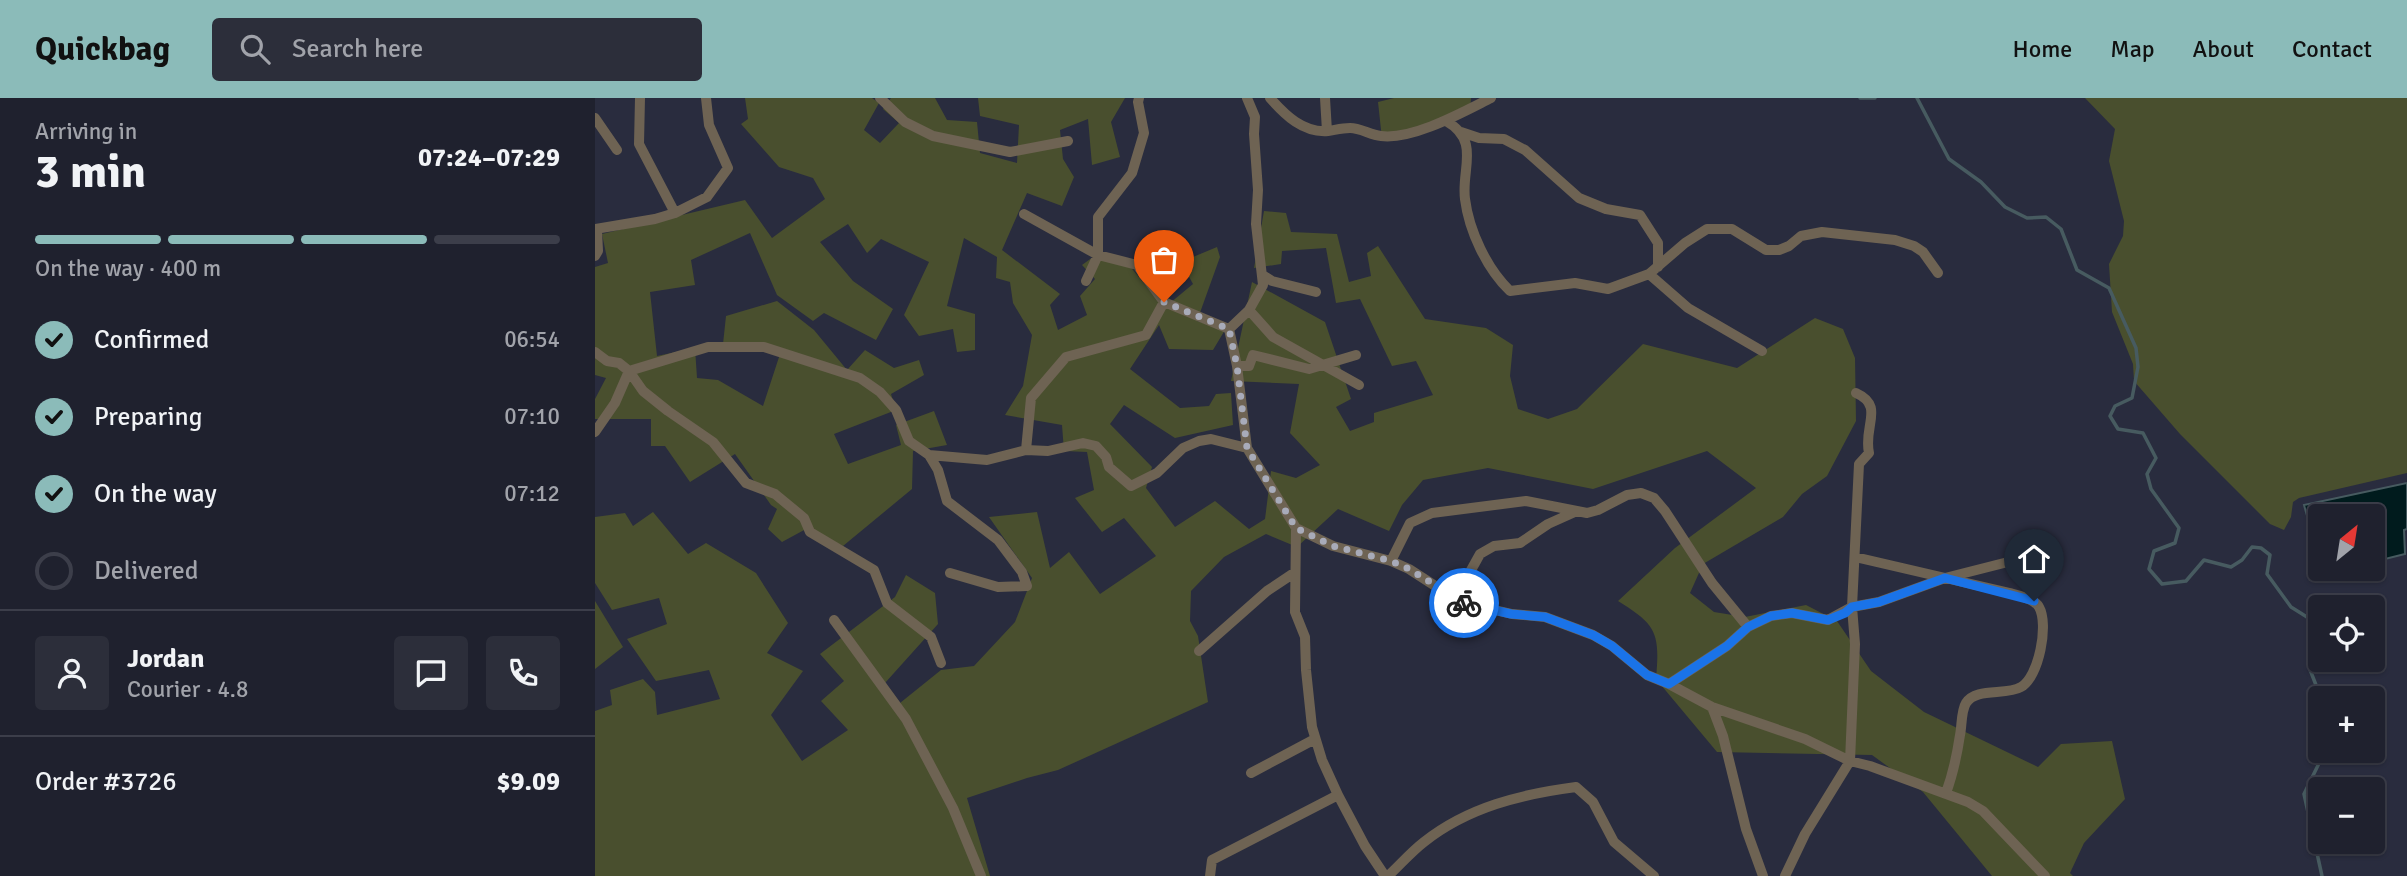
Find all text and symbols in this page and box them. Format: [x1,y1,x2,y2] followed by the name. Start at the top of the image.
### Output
[212,18,702,81] search box
[35,29,170,70] text: Quickbag
[236,30,274,68] icon: search
[292,33,423,65] text: Search here
[2012,34,2072,64] text: Home
[2110,34,2155,64] text: Map
[2193,34,2254,64] text: About
[2292,34,2372,64] text: Contact
[35,117,137,146] text: Arriving in
[418,142,560,174] text: 07:24–07:29
[35,144,146,200] text: 3 min
[1134,230,1194,302] pin
[1145,241,1183,279] icon: bag
[35,254,221,283] text: On the way · 400 m
[35,321,73,359] icon: check
[94,324,209,356] text: Confirmed
[504,325,560,354] text: 06:54
[35,398,73,436] icon: check
[94,401,202,433] text: Preparing
[504,402,560,431] text: 07:10
[35,475,73,513] icon: check
[94,478,217,510] text: On the way
[504,479,560,508] text: 07:12
[2308,504,2385,581] north arrow
[2308,504,2385,854] map controls
[2004,529,2064,601] pin
[2015,540,2053,578] icon: home
[94,555,199,587] text: Delivered
[1429,568,1499,638] courier
[1445,584,1483,622] icon: bike
[2308,595,2385,672] button: locate
[35,636,109,710] button: person
[394,636,468,710] button: chat
[486,636,560,710] button: phone
[127,643,204,675] text: Jordan
[127,675,248,704] text: Courier · 4.8
[2308,686,2385,763] button: +
[35,766,176,798] text: Order #3726
[496,766,560,798] text: $9.09
[2308,777,2385,854] button: −

